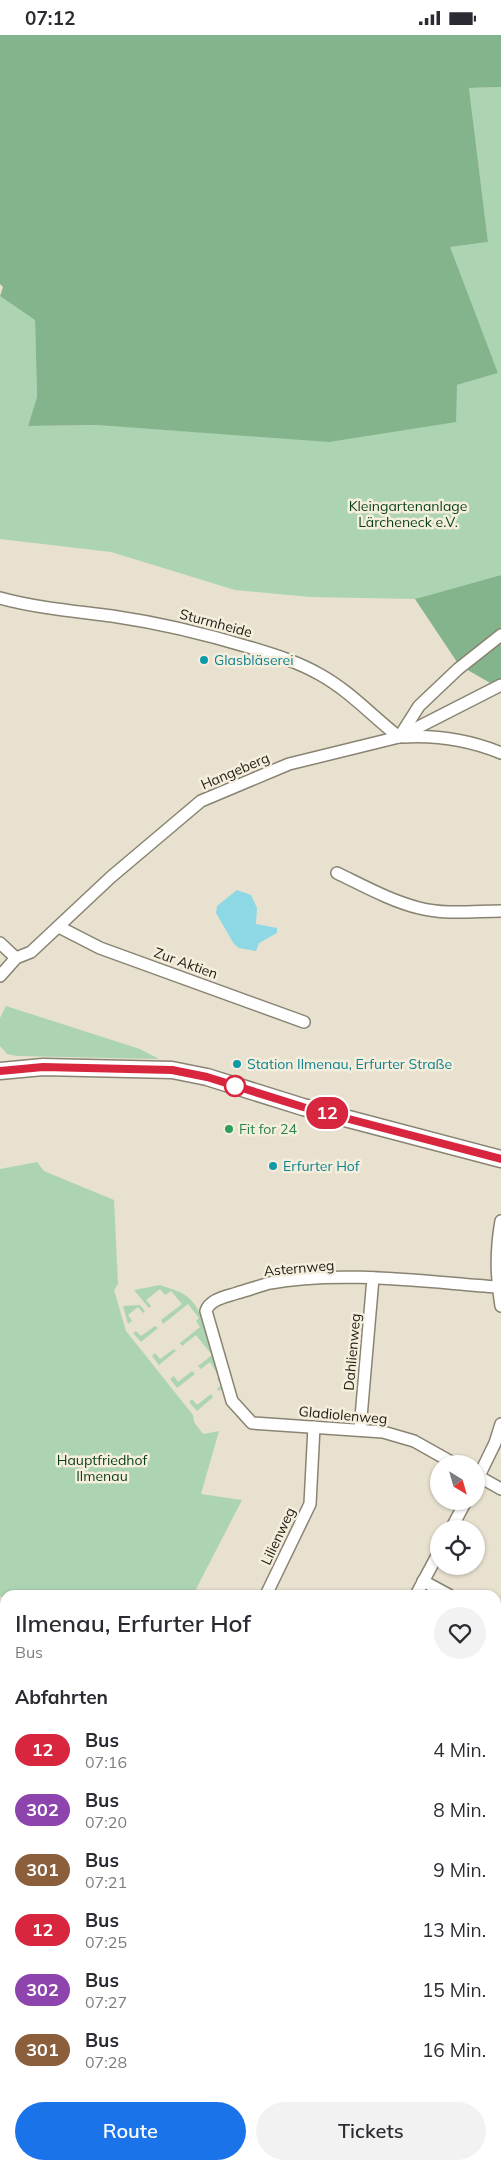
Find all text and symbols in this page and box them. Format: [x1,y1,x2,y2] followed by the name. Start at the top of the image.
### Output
[25,6,75,30] text: 07:12
[349,497,467,531] park label: Kleingartenanlage Lärcheneck e.V.
[178,605,254,641] street label: Sturmheide
[214,651,294,669] place label: Glasbläserei
[198,654,210,666] marker: Glasbläserei
[198,748,272,794] street label: Hangeberg
[152,943,220,983] street label: Zur Aktien
[247,1055,452,1073] place label: Station Ilmenau, Erfurter Straße
[231,1058,243,1070] marker: Station Ilmenau, Erfurter Straße
[224,1075,246,1097] unlabelled marker
[304,1097,350,1129] line badge: 12
[316,1101,338,1124] text: 12
[239,1120,297,1138] place label: Fit for 24
[223,1123,235,1135] marker: Fit for 24
[283,1157,360,1175] place label: Erfurter Hof
[267,1160,279,1172] marker: Erfurter Hof
[263,1256,335,1280] street label: Asternweg
[340,1313,364,1391] street label: Dahlienweg
[298,1402,388,1428] street label: Gladiolenweg
[57,1451,148,1485] park label: Hauptfriedhof Ilmenau
[430,1455,485,1510] north arrow
[430,1455,485,1575] map controls
[257,1504,299,1568] street label: Lilienweg
[430,1520,485,1575] button: locate
[434,1607,486,1659] button: heart
[15,1608,251,1638] text: Ilmenau, Erfurter Hof
[15,1642,43,1662] text: Bus
[15,1685,108,1709] text: Abfahrten
[85,1728,119,1752] text: Bus
[32,1738,53,1761] text: 12
[433,1738,486,1762] text: 4 Min.
[85,1752,127,1772] text: 07:16
[85,1788,119,1812] text: Bus
[26,1798,59,1821] text: 302
[433,1798,486,1822] text: 8 Min.
[85,1812,127,1832] text: 07:20
[85,1848,119,1872] text: Bus
[26,1858,59,1881] text: 301
[433,1858,486,1882] text: 9 Min.
[85,1872,127,1892] text: 07:21
[85,1908,119,1932] text: Bus
[32,1918,53,1941] text: 12
[422,1918,486,1942] text: 13 Min.
[85,1932,127,1952] text: 07:25
[85,1968,119,1992] text: Bus
[26,1978,59,2001] text: 302
[422,1978,486,2002] text: 15 Min.
[85,1992,127,2012] text: 07:27
[85,2028,119,2052] text: Bus
[26,2038,59,2061] text: 301
[422,2038,486,2062] text: 16 Min.
[85,2052,127,2072] text: 07:28
[15,2102,246,2160] button: Route
[256,2102,486,2160] button: Tickets

